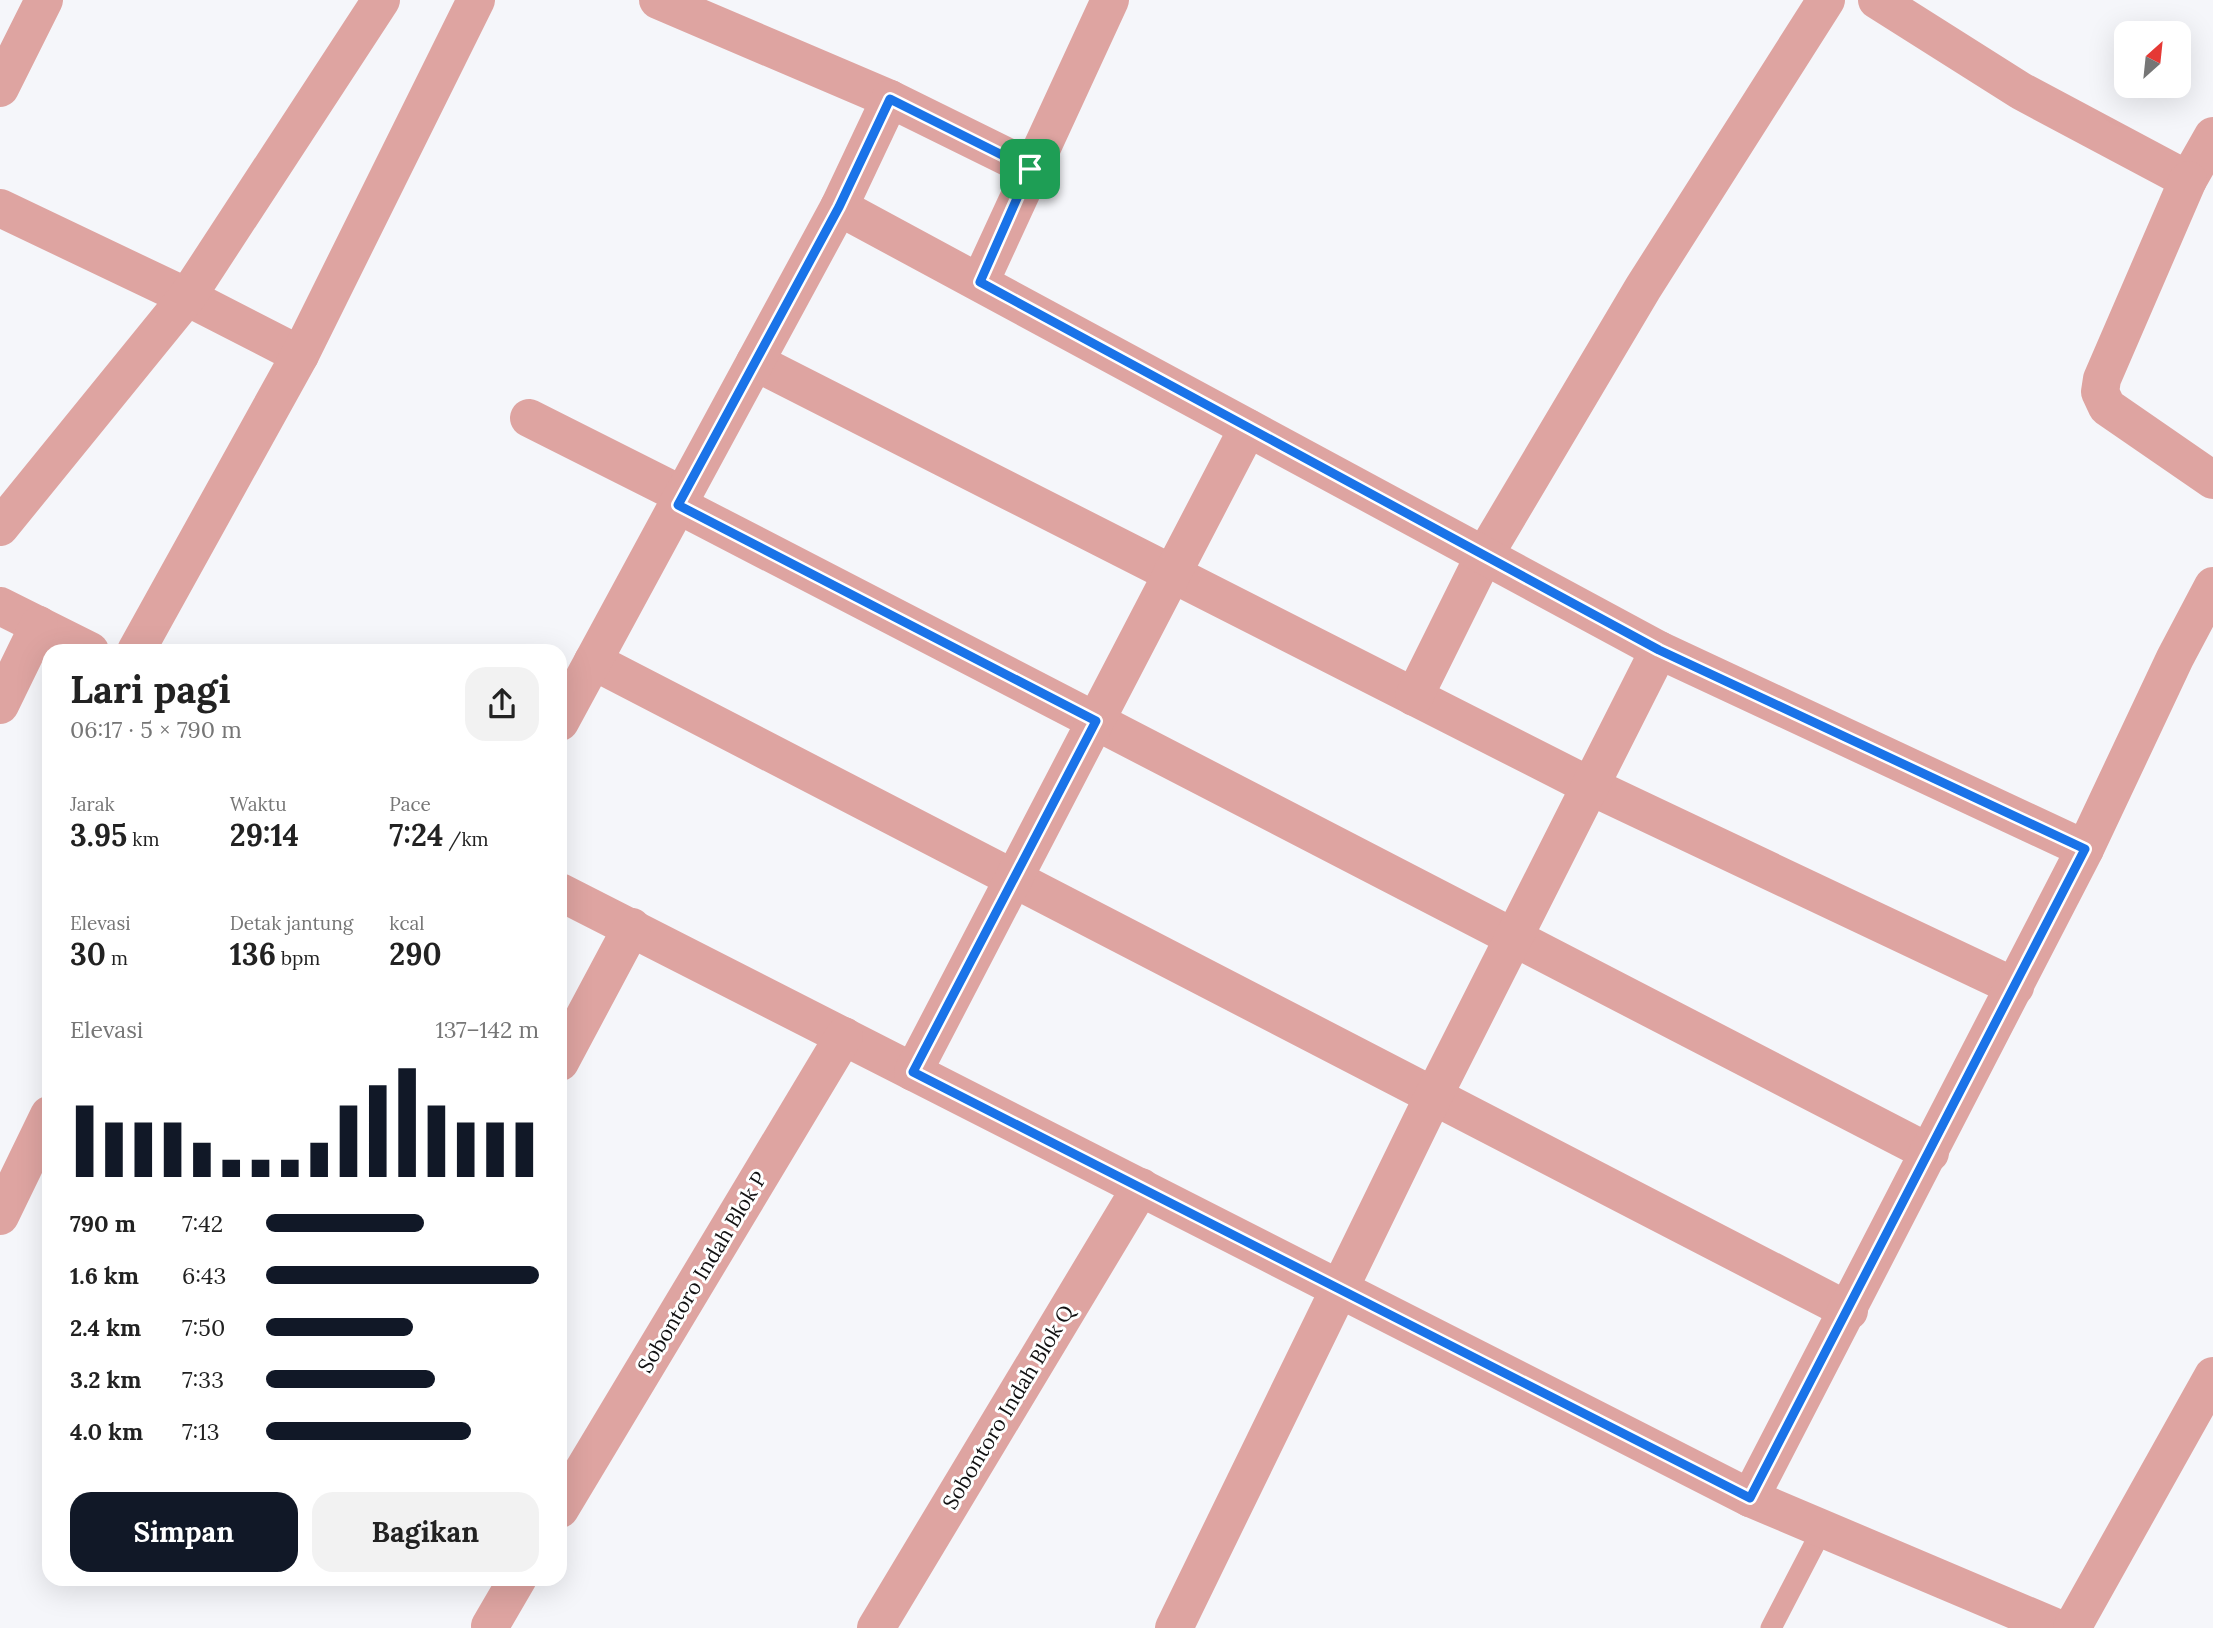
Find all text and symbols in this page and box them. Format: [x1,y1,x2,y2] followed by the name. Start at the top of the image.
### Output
[2114,21,2191,98] north arrow
[2114,21,2191,98] map controls
[1000,139,1060,199] pin
[1011,150,1049,188] icon: arrive
[70,665,231,713] text: Lari pagi
[465,667,539,741] button: share
[70,715,242,744] text: 06:17 · 5 × 790 m
[70,792,115,816] text: Jarak
[230,792,287,816] text: Waktu
[389,792,431,816] text: Pace
[70,816,127,854] text: 3.95
[230,816,299,854] text: 29:14
[389,816,443,854] text: 7:24
[127,827,159,851] text: km
[443,827,489,851] text: /km
[70,911,131,935] text: Elevasi
[230,911,353,935] text: Detak jantung
[389,911,424,935] text: kcal
[70,935,106,973] text: 30
[230,935,276,973] text: 136
[389,935,442,973] text: 290
[106,946,128,970] text: m
[276,946,320,970] text: bpm
[70,1015,143,1044] text: Elevasi
[435,1015,539,1044] text: 137–142 m
[631,1166,773,1378] street label: Sobontoro Indah Blok P
[70,1209,136,1238] text: 790 m
[182,1209,223,1238] text: 7:42
[70,1261,139,1290] text: 1.6 km
[182,1261,226,1290] text: 6:43
[936,1300,1080,1514] street label: Sobontoro Indah Blok Q
[70,1313,141,1342] text: 2.4 km
[182,1313,225,1342] text: 7:50
[70,1365,141,1394] text: 3.2 km
[182,1365,224,1394] text: 7:33
[70,1417,143,1446] text: 4.0 km
[182,1417,220,1446] text: 7:13
[70,1492,298,1572] button: Simpan
[312,1492,539,1572] button: Bagikan

